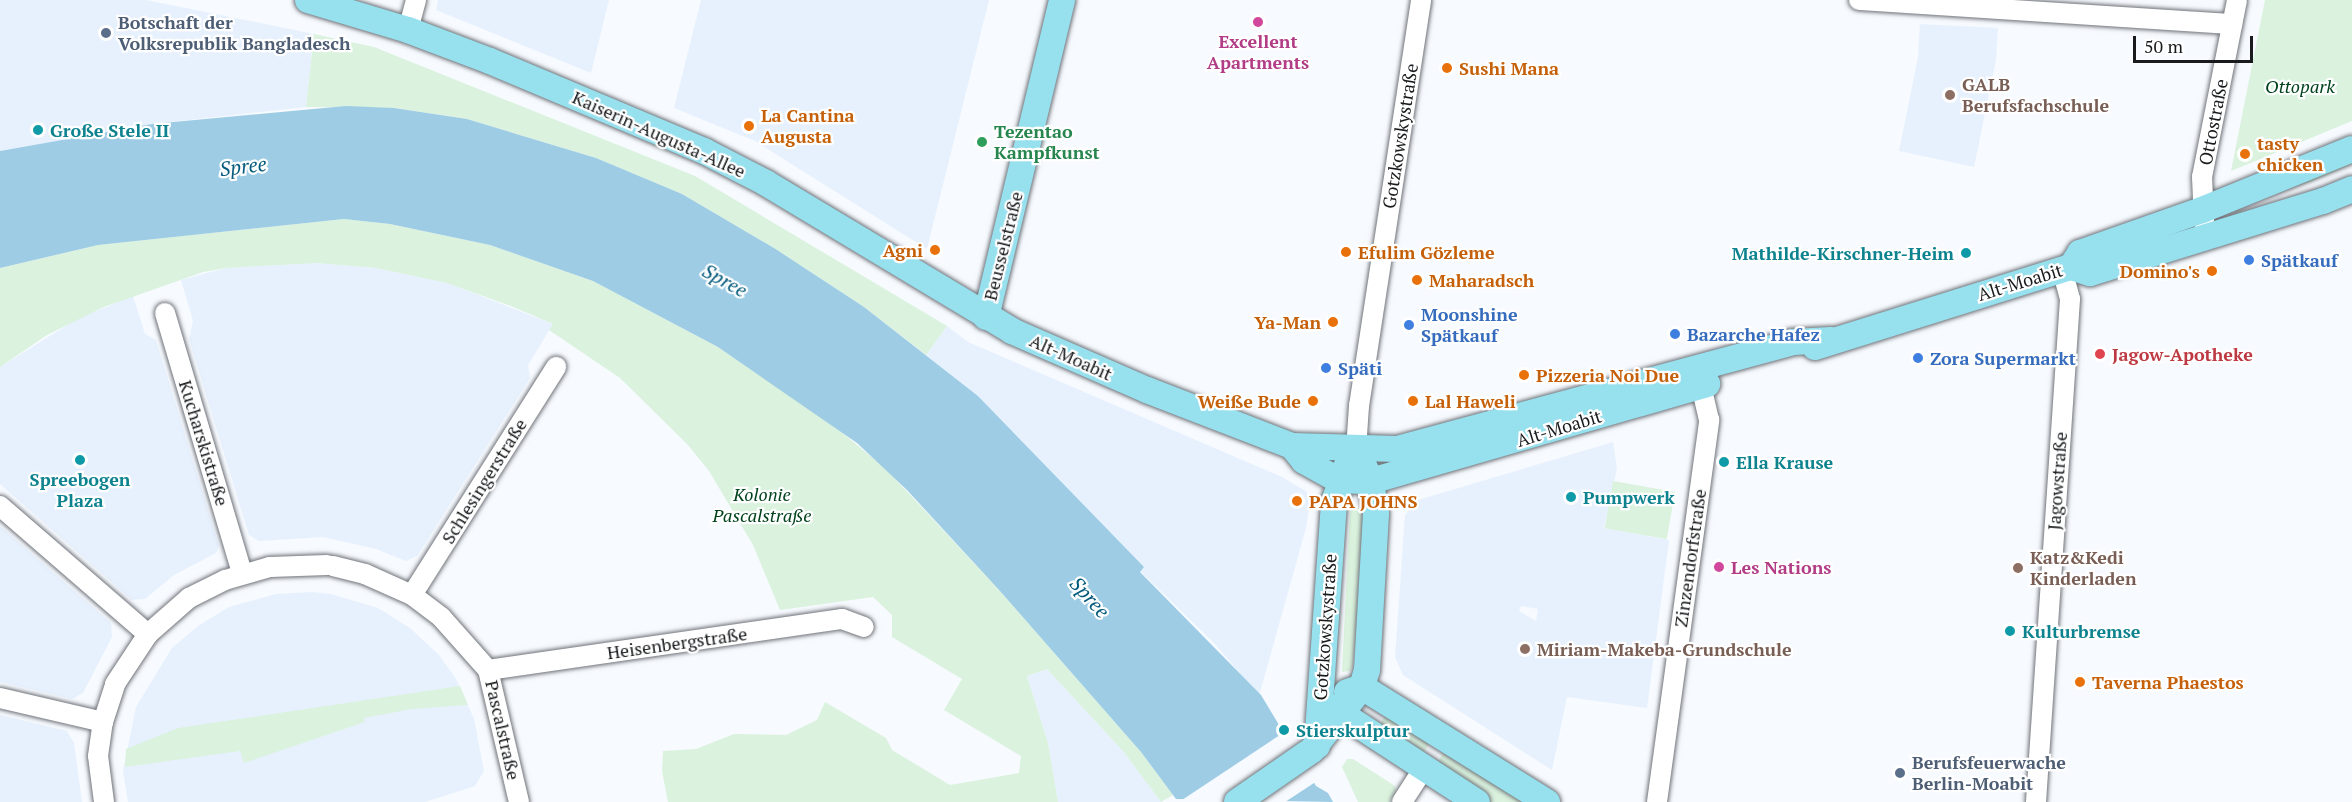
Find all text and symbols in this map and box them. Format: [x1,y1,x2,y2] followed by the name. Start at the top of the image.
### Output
[118,12,350,54] place label: Botschaft der Volksrepublik Bangladesch
[1251,15,1265,29] marker: Excellent Apartments
[2136,24,2256,62] scale bar
[99,26,113,40] marker: Botschaft der Volksrepublik Bangladesch
[1207,31,1309,74] place label: Excellent Apartments
[2144,34,2183,58] text: 50 m
[1459,57,1559,79] place label: Sushi Mana
[1440,61,1454,75] marker: Sushi Mana
[1378,62,1422,210] street label: Gotzkowskystraße
[1962,74,2109,116] place label: GALB Berufsfachschule
[2265,75,2335,97] park label: Ottopark
[2194,77,2232,167] street label: Ottostraße
[569,86,749,182] street label: Kaiserin-Augusta-Allee
[1943,88,1957,102] marker: GALB Berufsfachschule
[761,105,855,148] place label: La Cantina Augusta
[50,119,169,141] place label: Große Stele II
[742,119,756,133] marker: La Cantina Augusta
[994,121,1100,164] place label: Tezentao Kampfkunst
[31,123,45,137] marker: Große Stele II
[2257,133,2323,176] place label: tasty chicken
[975,135,989,149] marker: Tezentao Kampfkunst
[2238,147,2252,161] marker: tasty chicken
[218,151,268,181] water label: Spree
[979,189,1027,303] street label: Beusselstraße
[883,239,923,261] place label: Agni
[1358,241,1495,263] place label: Efulim Gözleme
[1732,242,1954,264] place label: Mathilde-Kirschner-Heim
[928,243,942,257] marker: Agni
[1339,245,1353,259] marker: Efulim Gözleme
[1959,246,1973,260] marker: Mathilde-Kirschner-Heim
[2261,249,2338,271] place label: Spätkauf
[2242,253,2256,267] marker: Spätkauf
[699,258,751,302] water label: Spree
[1975,259,2065,305] street label: Alt-Moabit
[2120,260,2200,282] place label: Domino's
[2205,264,2219,278] marker: Domino's
[1429,269,1534,291] place label: Maharadsch
[1410,273,1424,287] marker: Maharadsch
[1421,304,1518,346] place label: Moonshine Spätkauf
[1254,311,1321,333] place label: Ya-Man
[1326,315,1340,329] marker: Ya-Man
[1402,318,1416,332] marker: Moonshine Spätkauf
[1687,323,1820,345] place label: Bazarche Hafez
[1668,327,1682,341] marker: Bazarche Hafez
[1026,329,1116,385] street label: Alt-Moabit
[2112,343,2253,365] place label: Jagow-Apotheke
[1930,347,2076,369] place label: Zora Supermarkt
[2093,347,2107,361] marker: Jagow-Apotheke
[1911,351,1925,365] marker: Zora Supermarkt
[1338,357,1382,379] place label: Späti
[1319,361,1333,375] marker: Späti
[1536,364,1679,386] place label: Pizzeria Noi Due
[1517,368,1531,382] marker: Pizzeria Noi Due
[175,377,233,509] street label: Kucharskistraße
[1198,390,1301,412] place label: Weiße Bude
[1425,390,1516,412] place label: Lal Haweli
[1306,394,1320,408] marker: Weiße Bude
[1406,394,1420,408] marker: Lal Haweli
[1514,405,1604,451] street label: Alt-Moabit
[437,414,531,548] street label: Schlesingerstraße
[2043,431,2071,531] street label: Jagowstraße
[1736,451,1833,473] place label: Ella Krause
[73,453,87,467] marker: Spreebogen Plaza
[1717,455,1731,469] marker: Ella Krause
[30,469,130,512] place label: Spreebogen Plaza
[712,484,812,526] park label: Kolonie Pascalstraße
[1583,486,1675,508] place label: Pumpwerk
[1670,487,1710,629] street label: Zinzendorfstraße
[1309,490,1418,512] place label: PAPA JOHNS
[1564,490,1578,504] marker: Pumpwerk
[1290,494,1304,508] marker: PAPA JOHNS
[2030,547,2137,590] place label: Katz&Kedi Kinderladen
[1309,553,1341,701] street label: Gotzkowskystraße
[1731,556,1831,578] place label: Les Nations
[1712,560,1726,574] marker: Les Nations
[2011,561,2025,575] marker: Katz&Kedi Kinderladen
[1065,571,1115,623] water label: Spree
[2022,620,2141,642] place label: Kulturbremse
[605,622,749,664] street label: Heisenbergstraße
[2003,624,2017,638] marker: Kulturbremse
[1537,638,1792,660] place label: Miriam-Makeba-Grundschule
[1518,642,1532,656] marker: Miriam-Makeba-Grundschule
[2092,671,2244,693] place label: Taverna Phaestos
[2073,675,2087,689] marker: Taverna Phaestos
[481,678,525,782] street label: Pascalstraße
[1296,719,1409,741] place label: Stierskulptur
[1277,723,1291,737] marker: Stierskulptur
[1912,752,2066,795] place label: Berufsfeuerwache Berlin-Moabit
[1893,766,1907,780] marker: Berufsfeuerwache Berlin-Moabit

